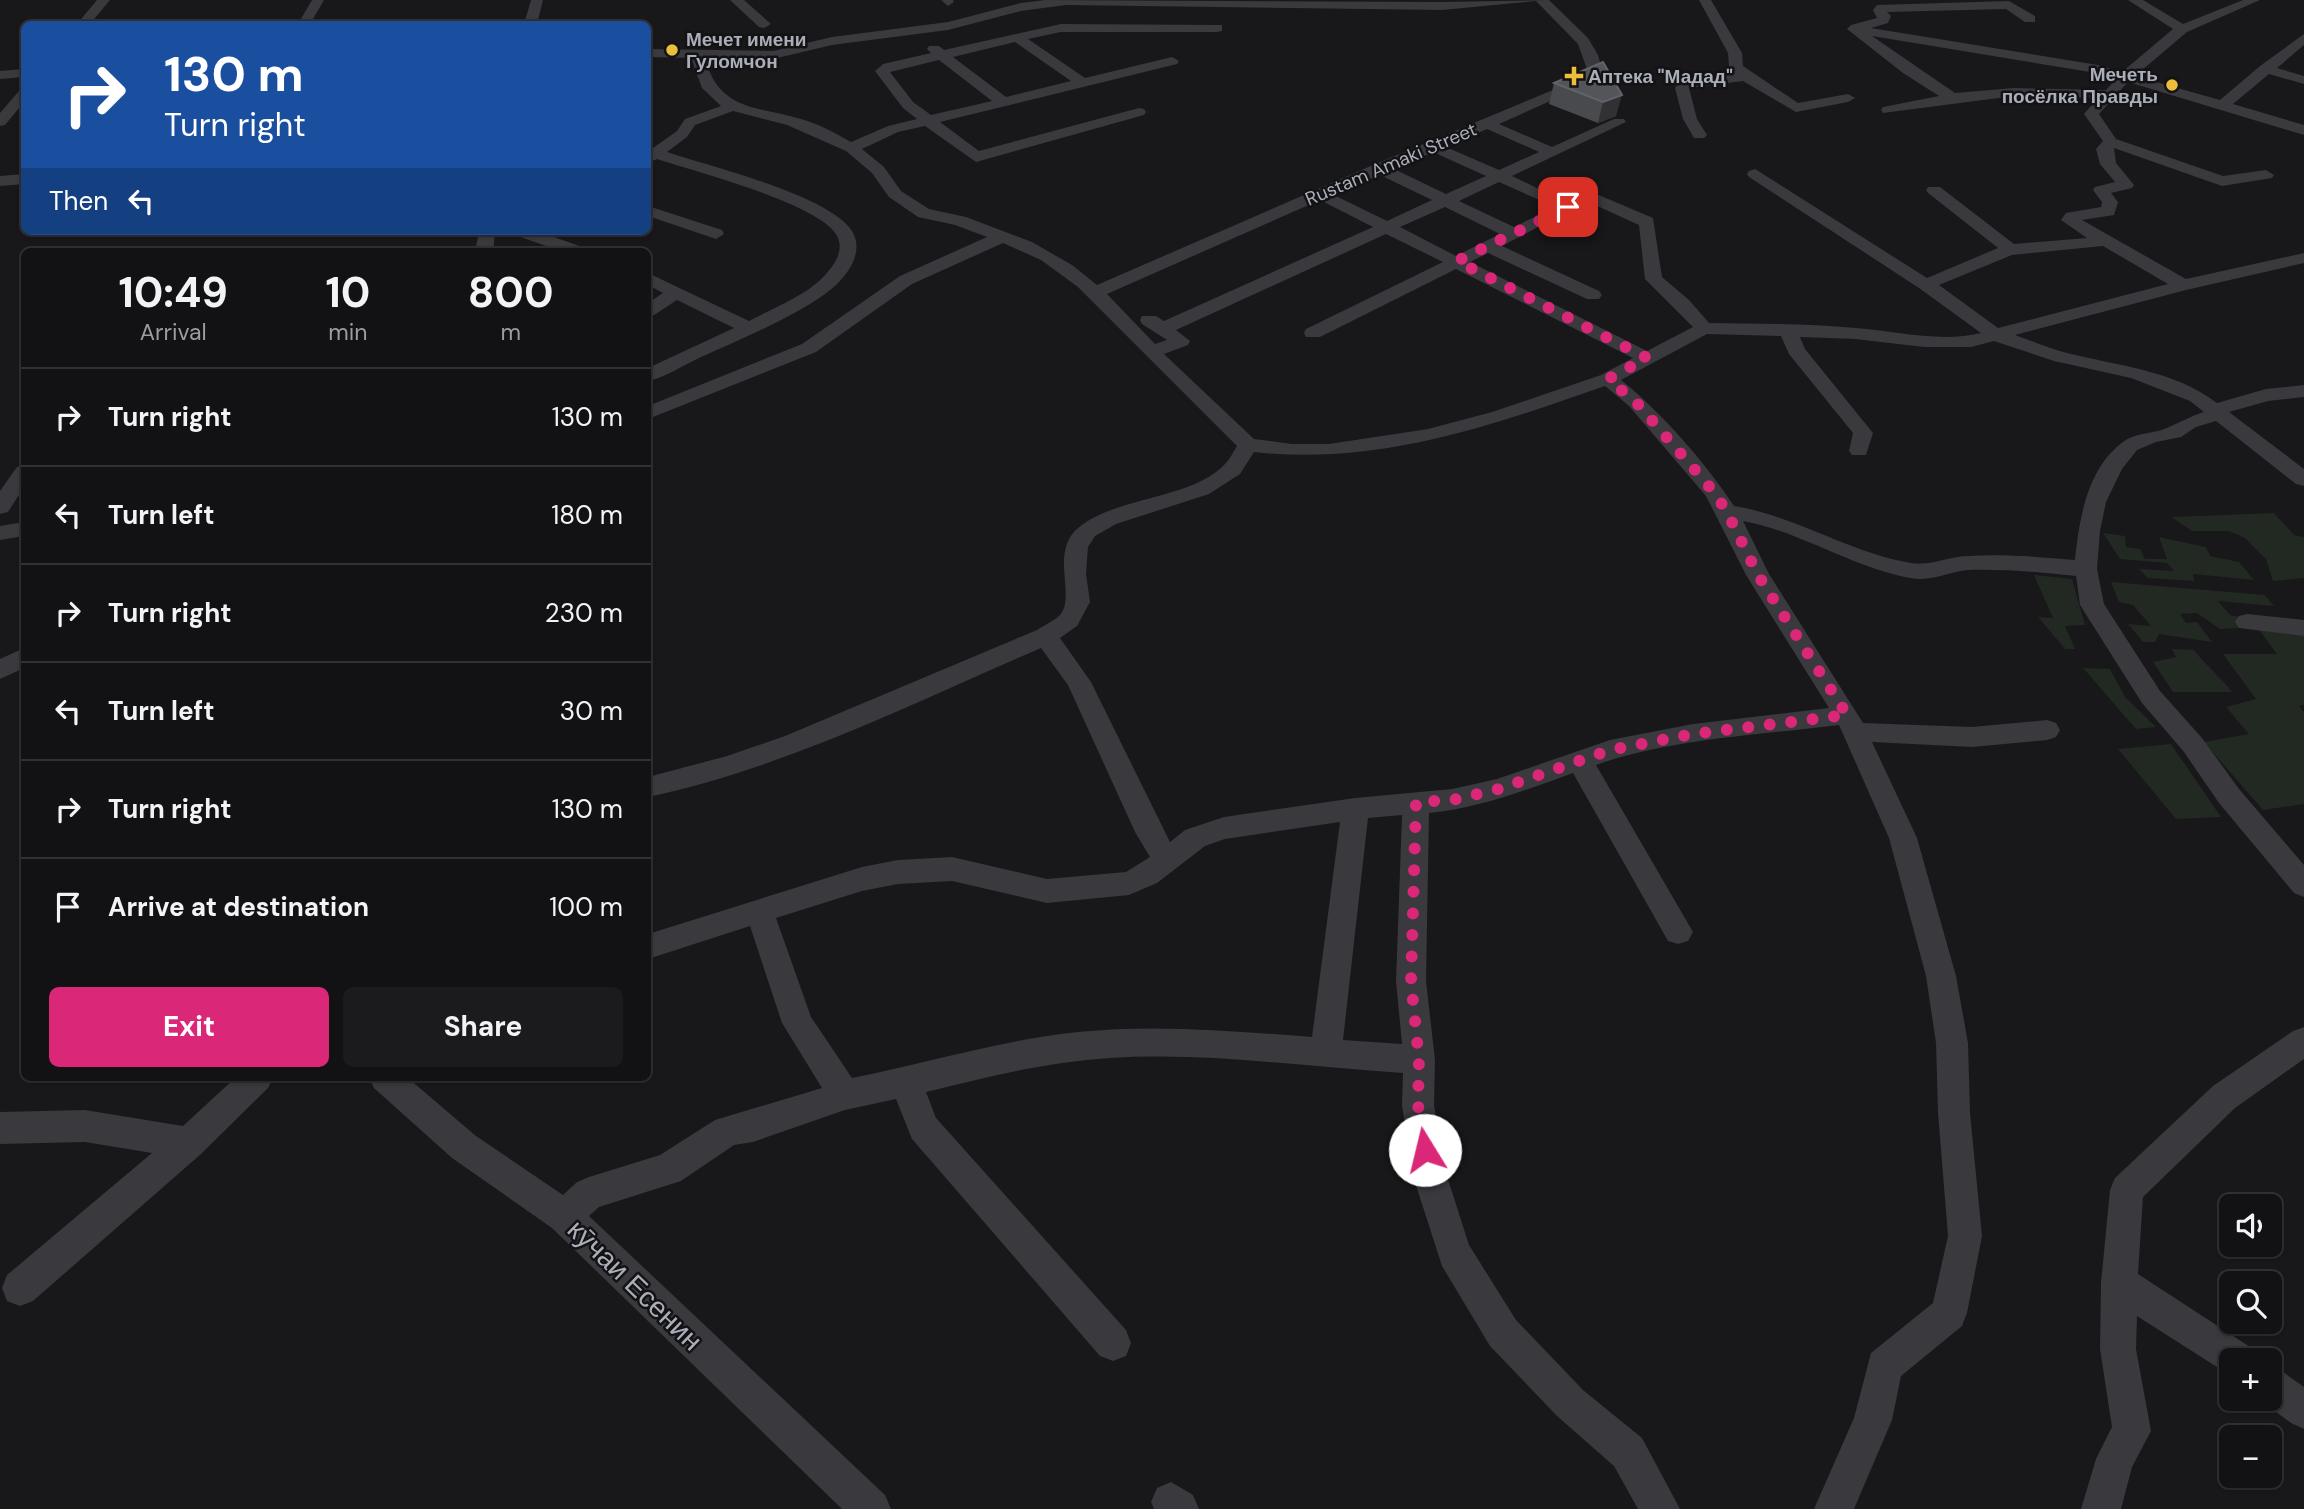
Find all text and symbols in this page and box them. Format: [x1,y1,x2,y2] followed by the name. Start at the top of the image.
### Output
[686,27,807,74] place label: Мечет имени Гуломчон
[164,42,304,106] text: 130 m
[664,42,680,58] marker: Мечет имени Гуломчон
[49,49,140,140] icon: right
[2002,62,2158,109] place label: Мечеть посёлка Правды
[1588,64,1733,89] place label: Аптека "Мадад"
[1566,68,1582,84] marker: Аптека "Мадад"
[2164,77,2180,93] marker: Мечеть посёлка Правды
[164,104,306,146] text: Turn right
[1301,117,1481,211] street label: Rustam Amaki Street
[1538,177,1598,237] pin
[122,182,160,220] icon: left
[49,184,108,218] text: Then
[1549,188,1587,226] icon: arrive
[118,265,228,320] text: 10:49
[325,265,370,320] text: 10
[468,265,554,320] text: 800
[140,317,207,347] text: Arrival
[328,317,367,347] text: min
[500,317,521,347] text: m
[49,398,87,436] icon: right
[108,400,232,434] text: Turn right
[552,400,623,434] text: 130 m
[49,496,87,534] icon: left
[108,498,215,532] text: Turn left
[551,498,623,532] text: 180 m
[49,594,87,632] icon: right
[108,596,232,630] text: Turn right
[545,596,623,630] text: 230 m
[49,692,87,730] icon: left
[108,694,215,728] text: Turn left
[560,694,623,728] text: 30 m
[49,790,87,828] icon: right
[108,792,232,826] text: Turn right
[552,792,623,826] text: 130 m
[49,888,87,926] icon: arrive
[108,890,369,924] text: Arrive at destination
[549,890,623,924] text: 100 m
[49,987,329,1067] button: Exit
[343,987,623,1067] button: Share
[1388,1113,1462,1187] position arrow
[2219,1194,2282,1488] map controls
[2219,1194,2282,1257] button: sound
[560,1211,710,1359] street label: кӯчаи Есенин
[2219,1271,2282,1334] button: search
[2219,1348,2282,1411] button: +
[2219,1425,2282,1488] button: −

